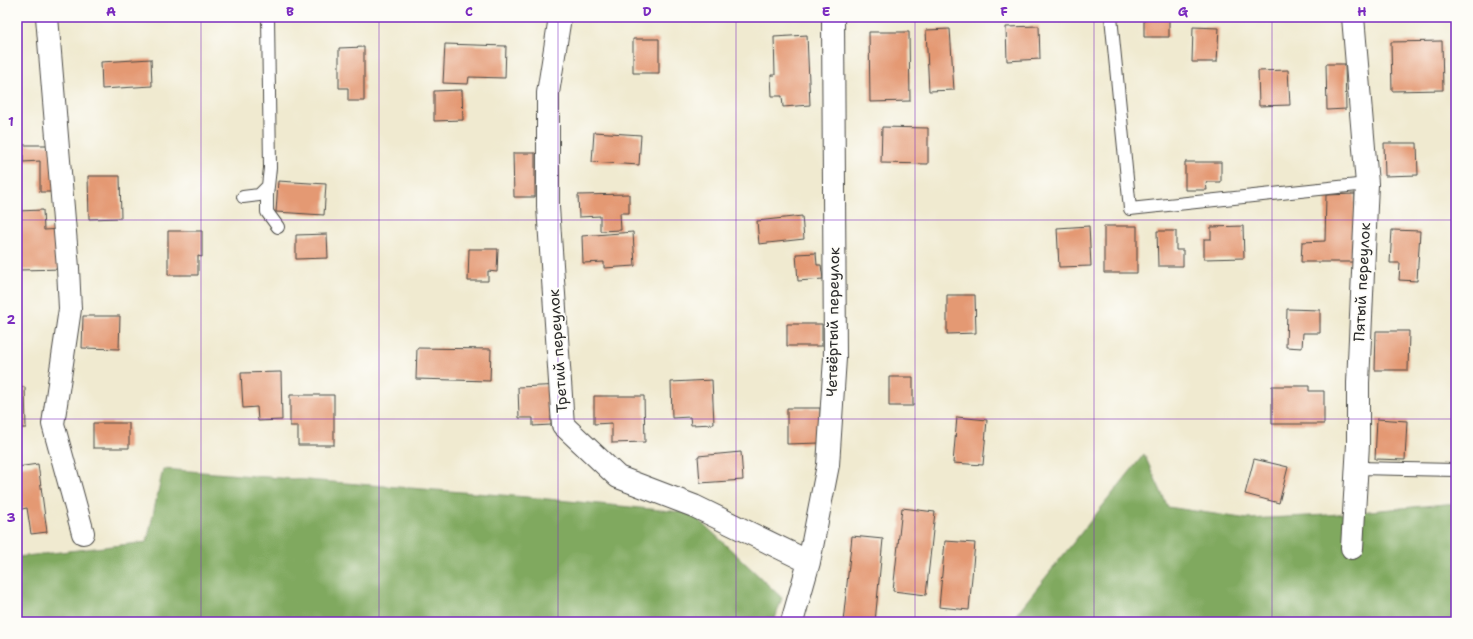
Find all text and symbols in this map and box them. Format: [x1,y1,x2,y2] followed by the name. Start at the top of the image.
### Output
[106,3,116,20] text: A
[286,3,294,20] text: B
[465,3,473,20] text: C
[642,3,652,20] text: D
[822,3,831,20] text: E
[1000,3,1008,20] text: F
[1178,3,1189,20] text: G
[1357,3,1367,20] text: H
[8,113,14,130] text: 1
[1349,222,1375,342] street label: Пятый переулок
[822,247,844,397] street label: Четвёртый переулок
[544,289,572,413] street label: Третий переулок
[6,311,16,328] text: 2
[6,509,16,526] text: 3

